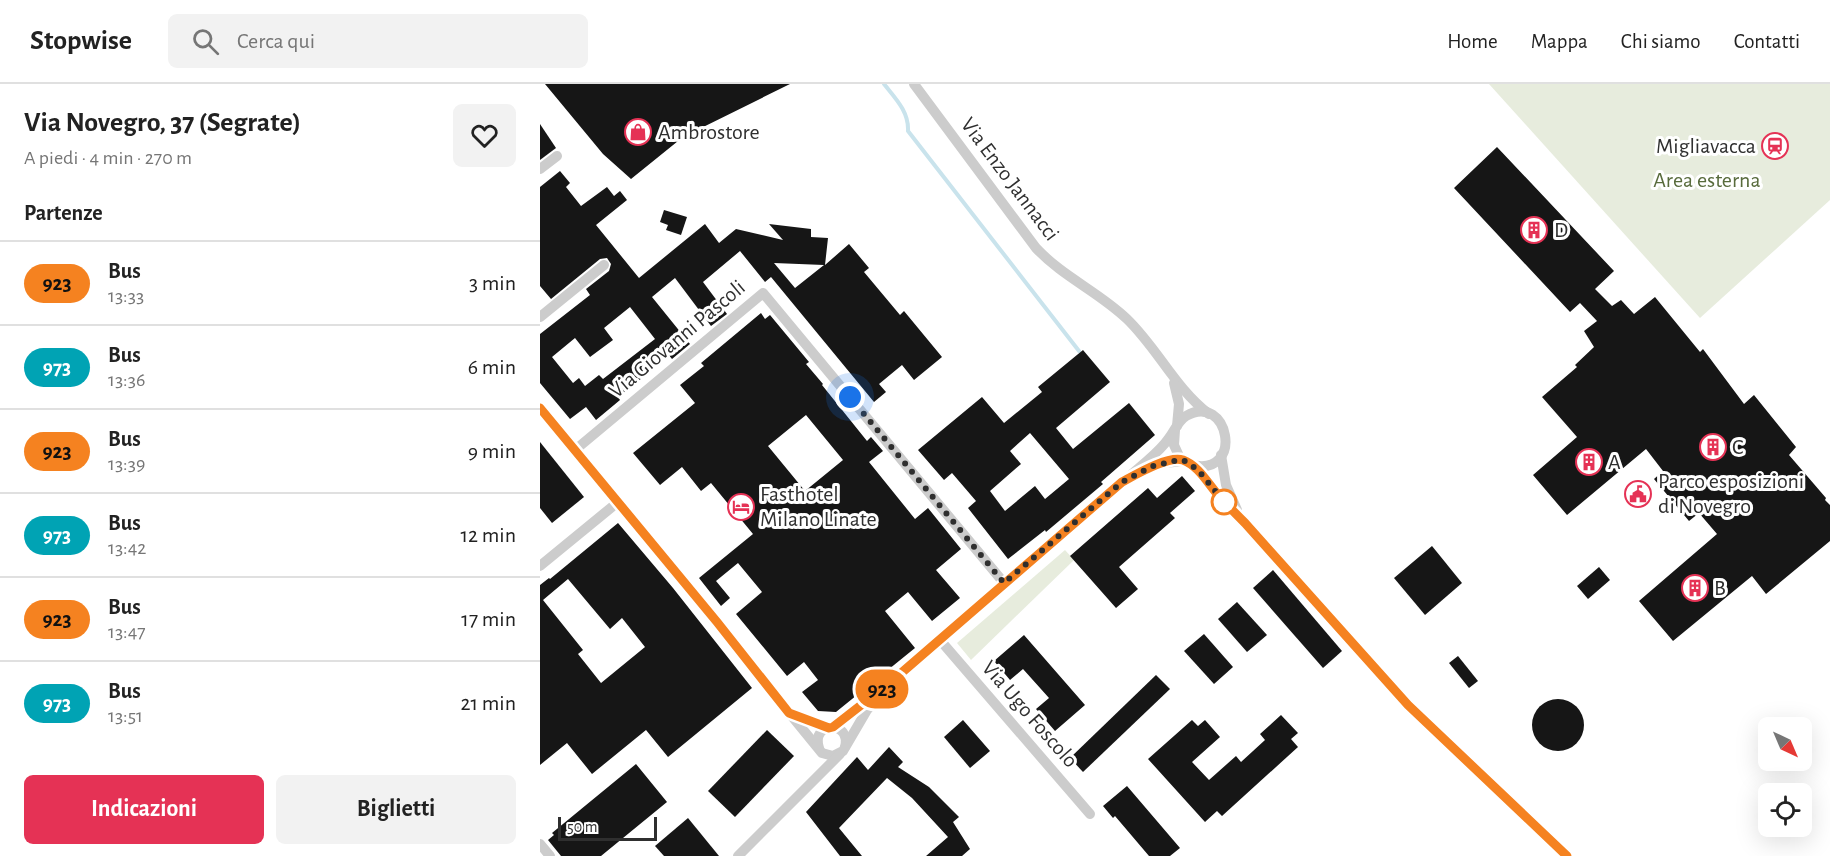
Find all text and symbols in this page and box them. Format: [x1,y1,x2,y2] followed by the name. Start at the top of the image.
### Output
[168,14,588,68] search box
[189,25,222,58] icon: search
[30,27,132,55] text: Stopwise
[237,30,315,52] text: Cerca qui
[1447,31,1498,52] text: Home
[1531,31,1588,52] text: Mappa
[1621,31,1701,52] text: Chi siamo
[1734,31,1800,52] text: Contatti
[453,104,516,167] button: heart
[24,109,301,137] text: Via Novegro, 37 (Segrate)
[957,113,1063,245] street label: Via Enzo Jannacci
[623,117,653,147] shop icon: Ambrostore
[658,121,760,143] place label: Ambrostore
[1760,131,1790,161] station icon: Migliavacca
[1656,135,1756,157] place label: Migliavacca
[24,148,192,168] text: A piedi · 4 min · 270 m
[1653,169,1761,191] park label: Area esterna
[24,202,103,224] text: Partenze
[1519,215,1549,245] building icon: D
[1554,219,1568,241] place label: D
[108,260,141,282] text: Bus
[469,272,516,294] text: 3 min
[42,273,72,294] text: 923
[605,276,749,402] street label: Via Giovanni Pascoli
[108,286,144,306] text: 13:33
[108,344,141,366] text: Bus
[468,356,516,378] text: 6 min
[43,357,71,378] text: 973
[108,370,145,390] text: 13:36
[835,382,865,412] your location
[108,428,141,450] text: Bus
[1698,432,1728,462] building icon: C
[1732,436,1743,458] place label: C
[468,440,516,462] text: 9 min
[42,441,72,462] text: 923
[1574,447,1604,477] building icon: A
[1608,451,1621,473] place label: A
[108,454,145,474] text: 13:39
[1658,470,1804,517] place label: Parco esposizioni di Novegro
[1623,479,1653,509] public building icon: Parco esposizioni di Novegro
[760,483,877,530] place label: Fasthotel Milano Linate
[1211,489,1237,515] unlabelled marker
[726,492,756,522] hotel icon: Fasthotel Milano Linate
[108,512,141,534] text: Bus
[461,524,516,546] text: 12 min
[43,525,71,546] text: 973
[108,538,146,558] text: 13:42
[1680,573,1710,603] building icon: B
[1714,577,1726,599] place label: B
[108,596,141,618] text: Bus
[461,608,516,630] text: 17 min
[42,609,72,630] text: 923
[108,622,146,642] text: 13:47
[978,656,1082,772] street label: Via Ugo Foscolo
[848,670,916,708] line badge: 923
[867,679,897,700] text: 923
[108,680,141,702] text: Bus
[461,692,516,714] text: 21 min
[43,693,71,714] text: 973
[108,706,143,726] text: 13:51
[1758,717,1812,771] north arrow
[1758,717,1812,837] map controls
[24,775,264,844] button: Indicazioni
[276,775,516,844] button: Biglietti
[1758,783,1812,837] button: locate
[558,814,657,842] scale bar
[567,819,598,835] text: 50 m

